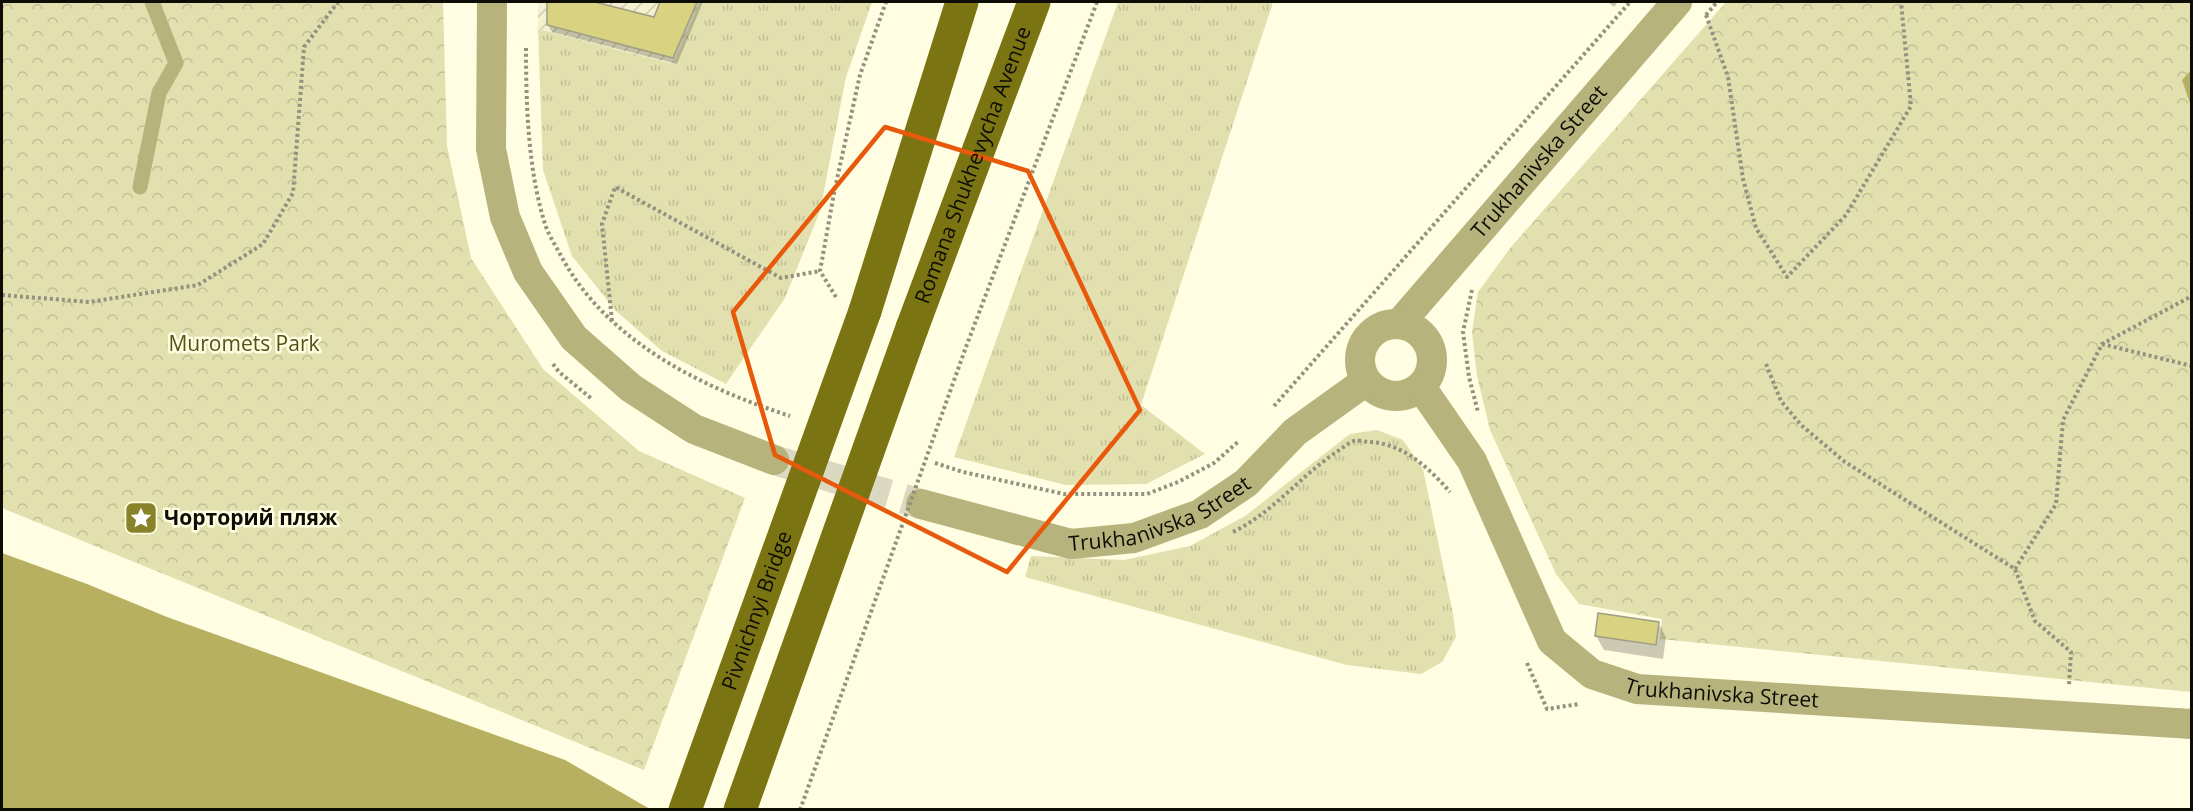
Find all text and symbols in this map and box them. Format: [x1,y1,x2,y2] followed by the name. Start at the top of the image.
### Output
[907,22,1037,307] street label: Romana Shukhevycha Avenue
[1464,78,1612,244] street label: Trukhanivska Street
[168,329,320,357] park label: Muromets Park
[1067,469,1256,557] street label: Trukhanivska Street
[123,500,159,536] place icon: Чорторий пляж
[164,503,338,531] place label: Чорторий пляж
[714,527,798,694] street label: Pivnichnyi Bridge
[1621,671,1820,713] street label: Trukhanivska Street

